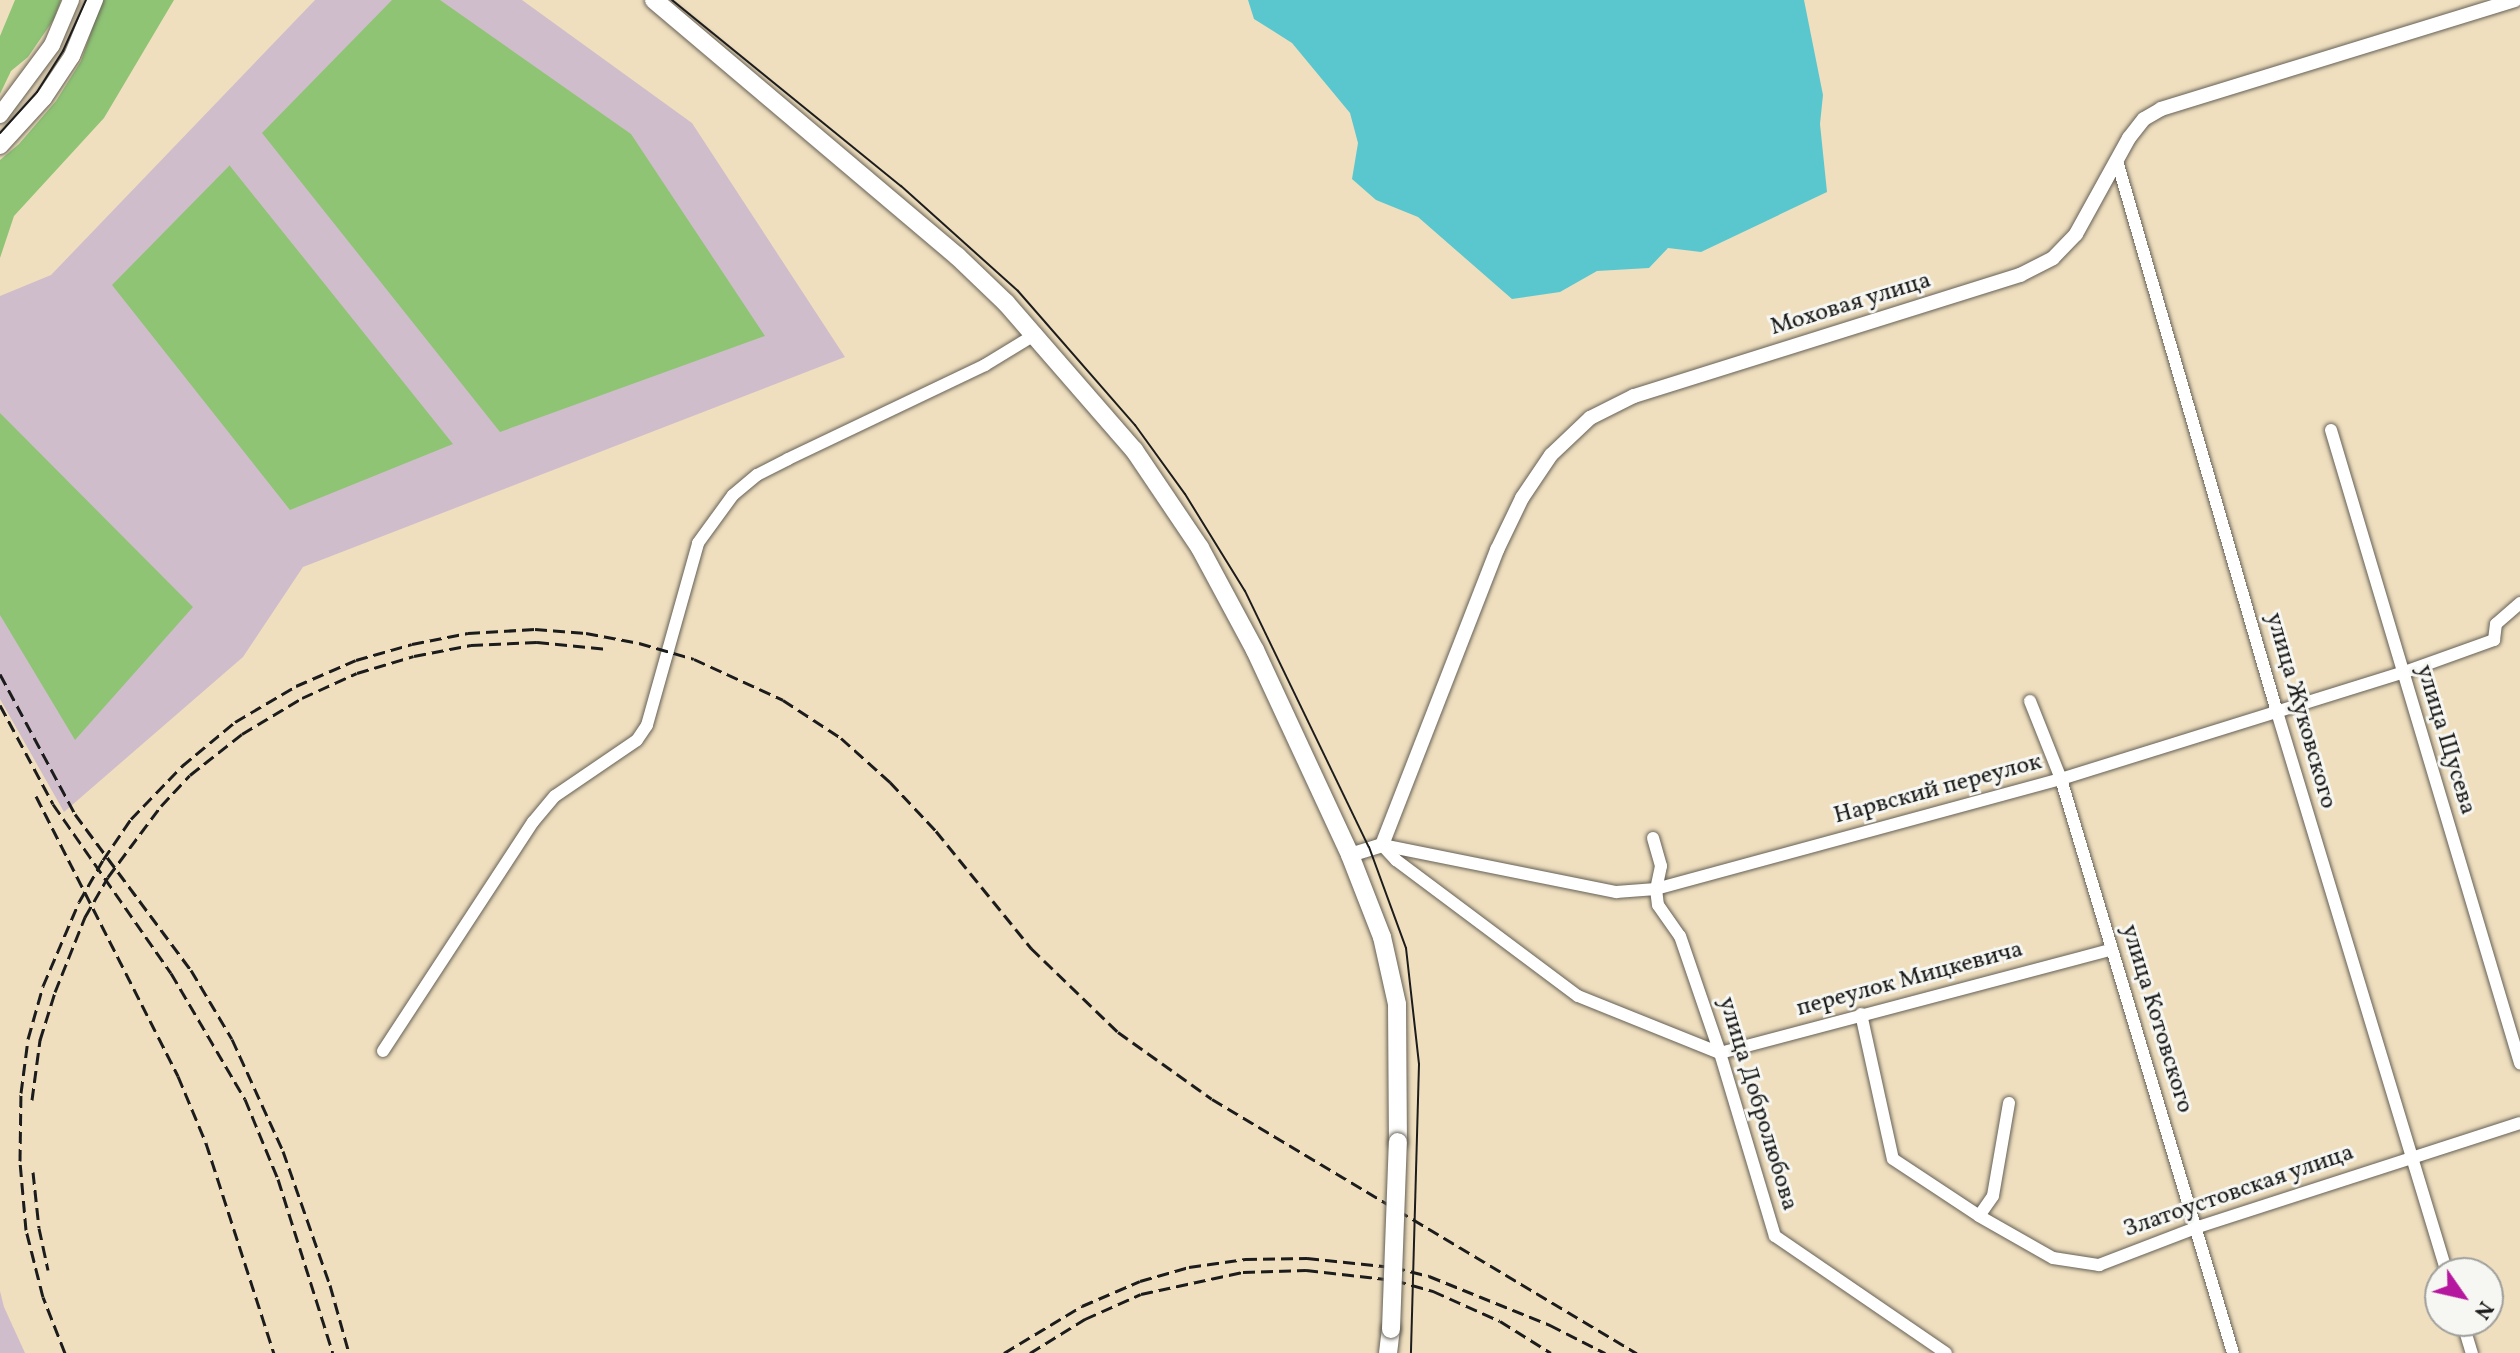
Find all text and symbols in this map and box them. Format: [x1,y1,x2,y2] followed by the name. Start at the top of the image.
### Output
[1767,267,1935,343] street label: Моховая улица
[2258,610,2342,812] street label: улица Жуковского
[2409,662,2481,818] street label: улица Щусева
[1831,748,2045,832] street label: Нарвский переулок
[2114,921,2198,1117] street label: улица Котовского
[1794,936,2026,1024] street label: переулок Мицкевича
[1711,994,1803,1214] street label: улица Добролюбова
[2120,1139,2358,1245] street label: Златоустовская улица
[2424,1257,2504,1337] north arrow
[2465,1294,2500,1325] text: N

